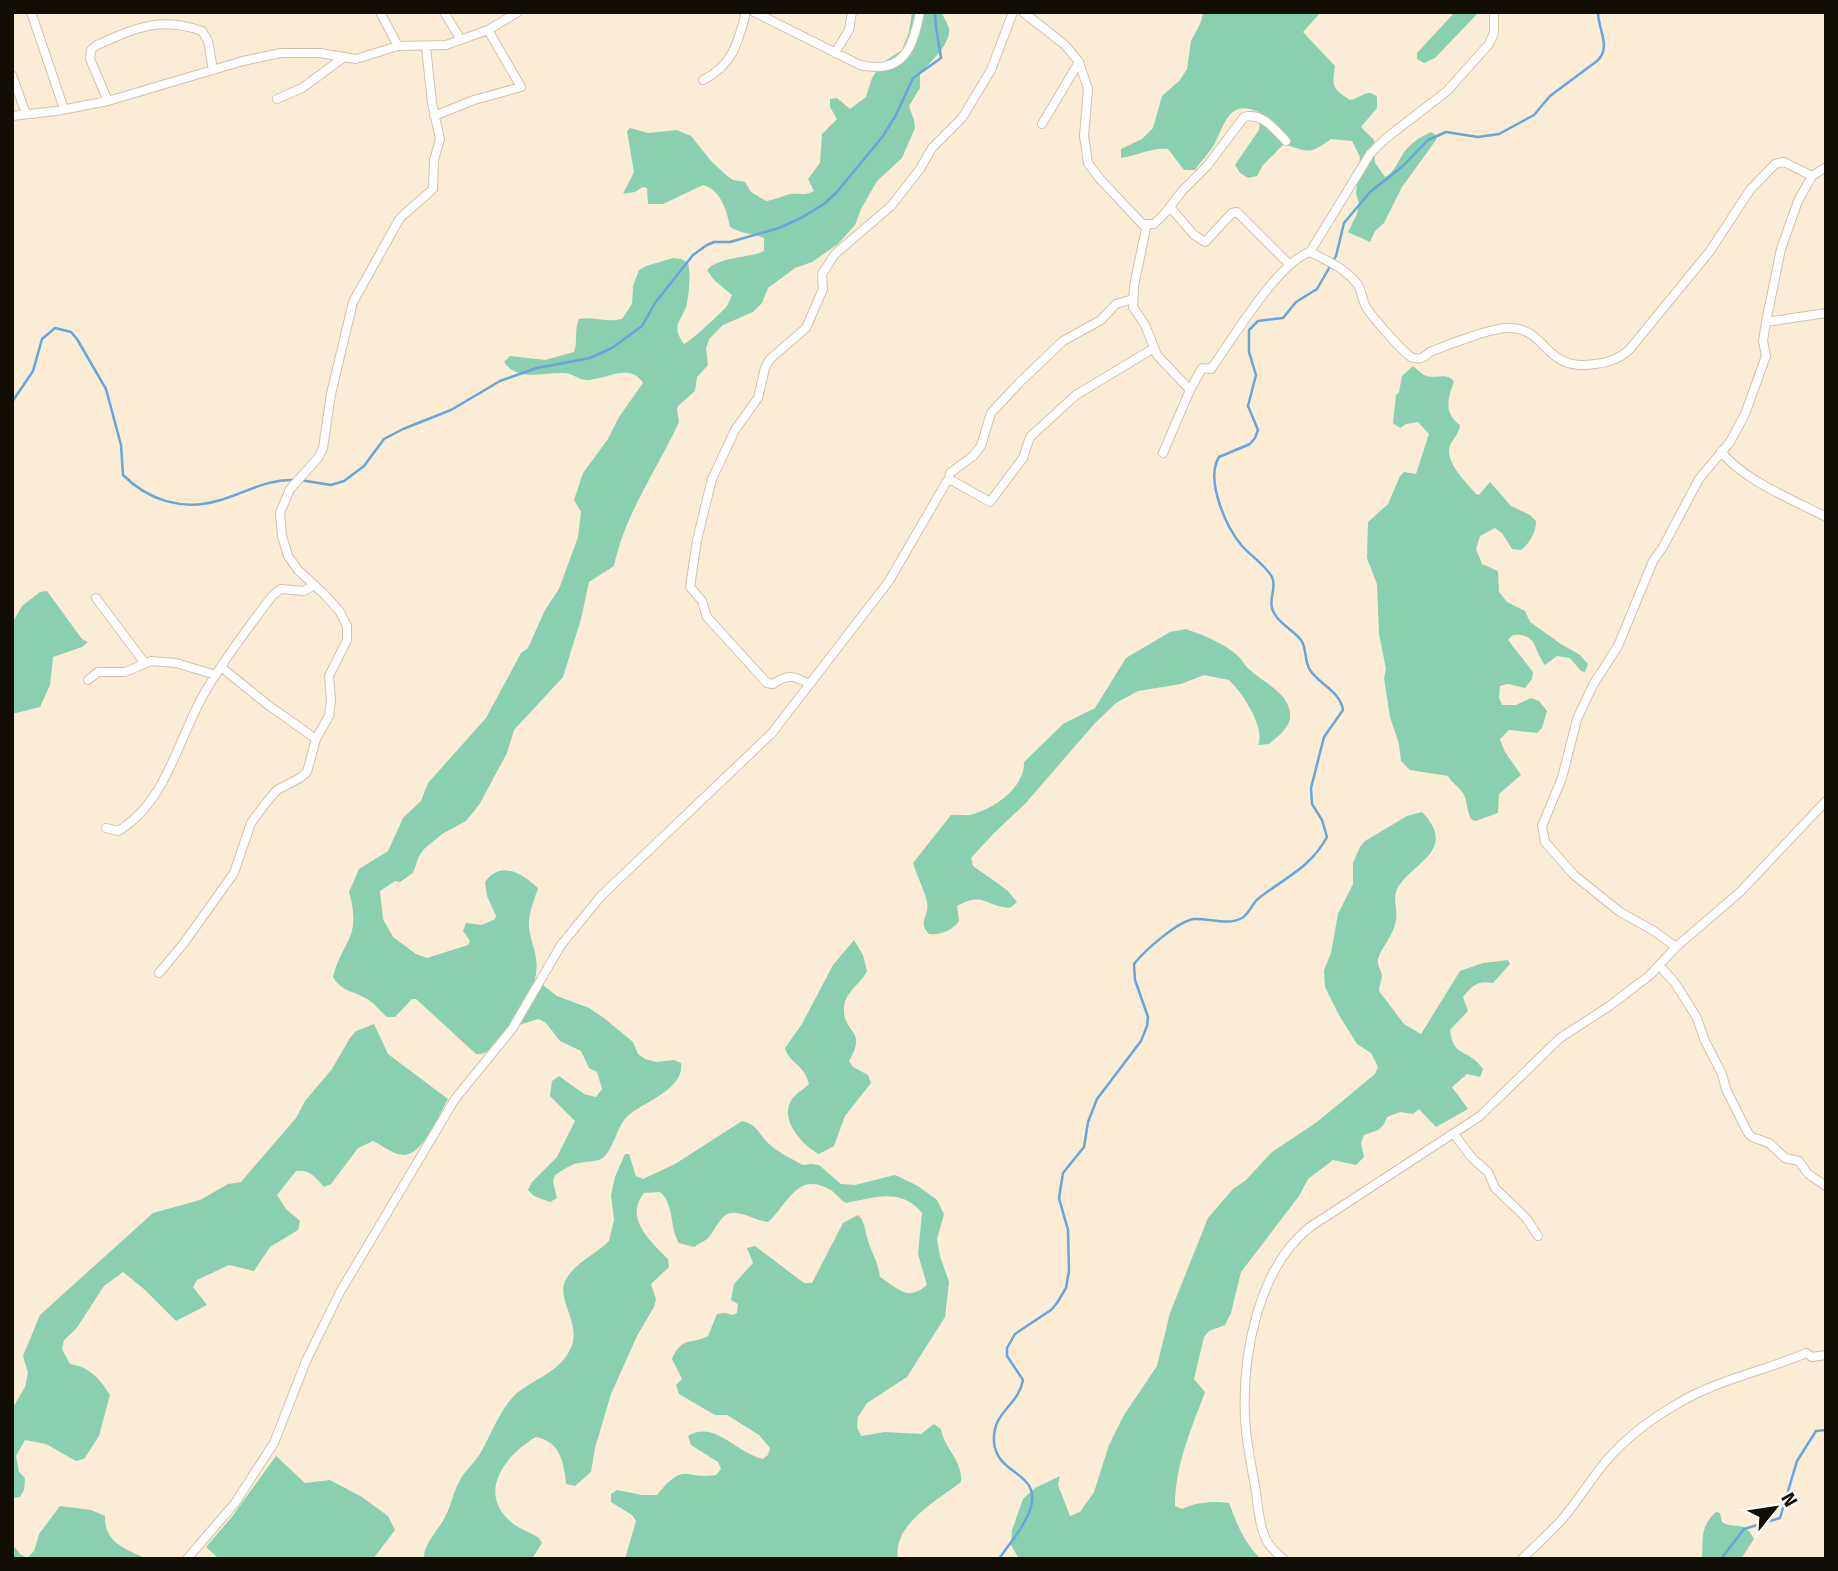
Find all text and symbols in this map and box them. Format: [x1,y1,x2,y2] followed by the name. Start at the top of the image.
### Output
[1740,1473,1810,1543] north arrow
[1776,1489,1802,1511] text: N

